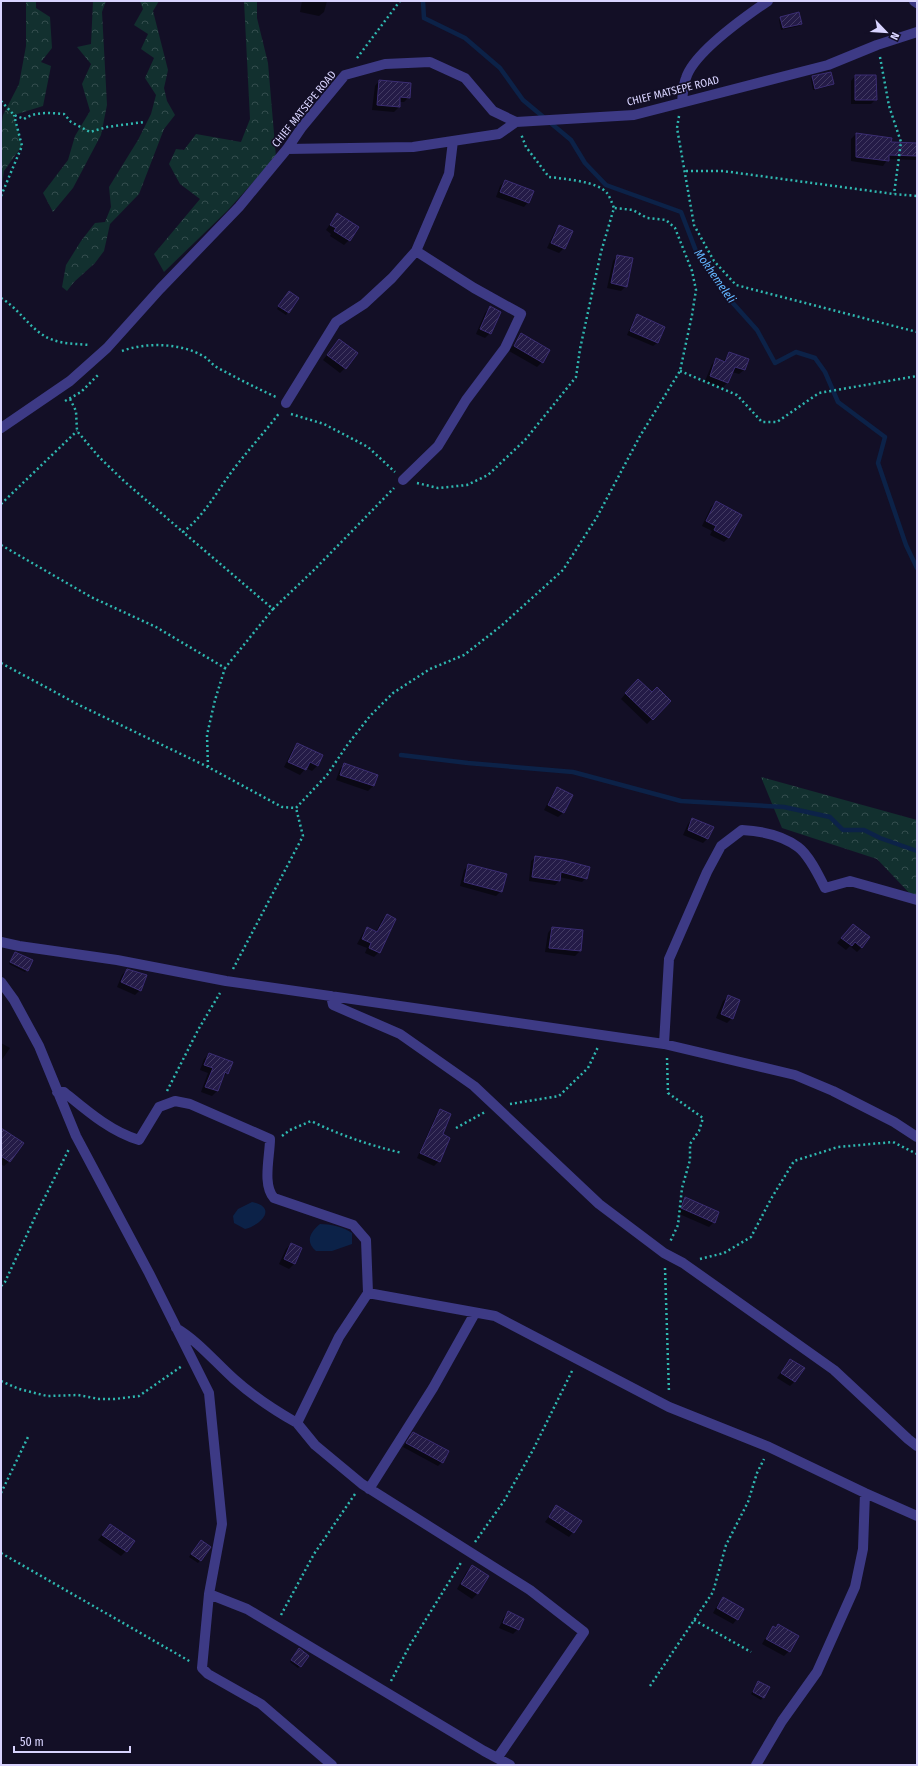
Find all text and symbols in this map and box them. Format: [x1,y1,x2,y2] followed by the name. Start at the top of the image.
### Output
[866,12,906,52] north arrow
[887,30,902,42] text: N
[269,68,339,150] street label: CHIEF MATSEPE ROAD
[626,73,720,109] street label: CHIEF MATSEPE ROAD
[691,246,739,306] water label: Mokhemeleli
[14,1728,130,1754] scale bar
[20,1735,44,1749] text: 50 m

